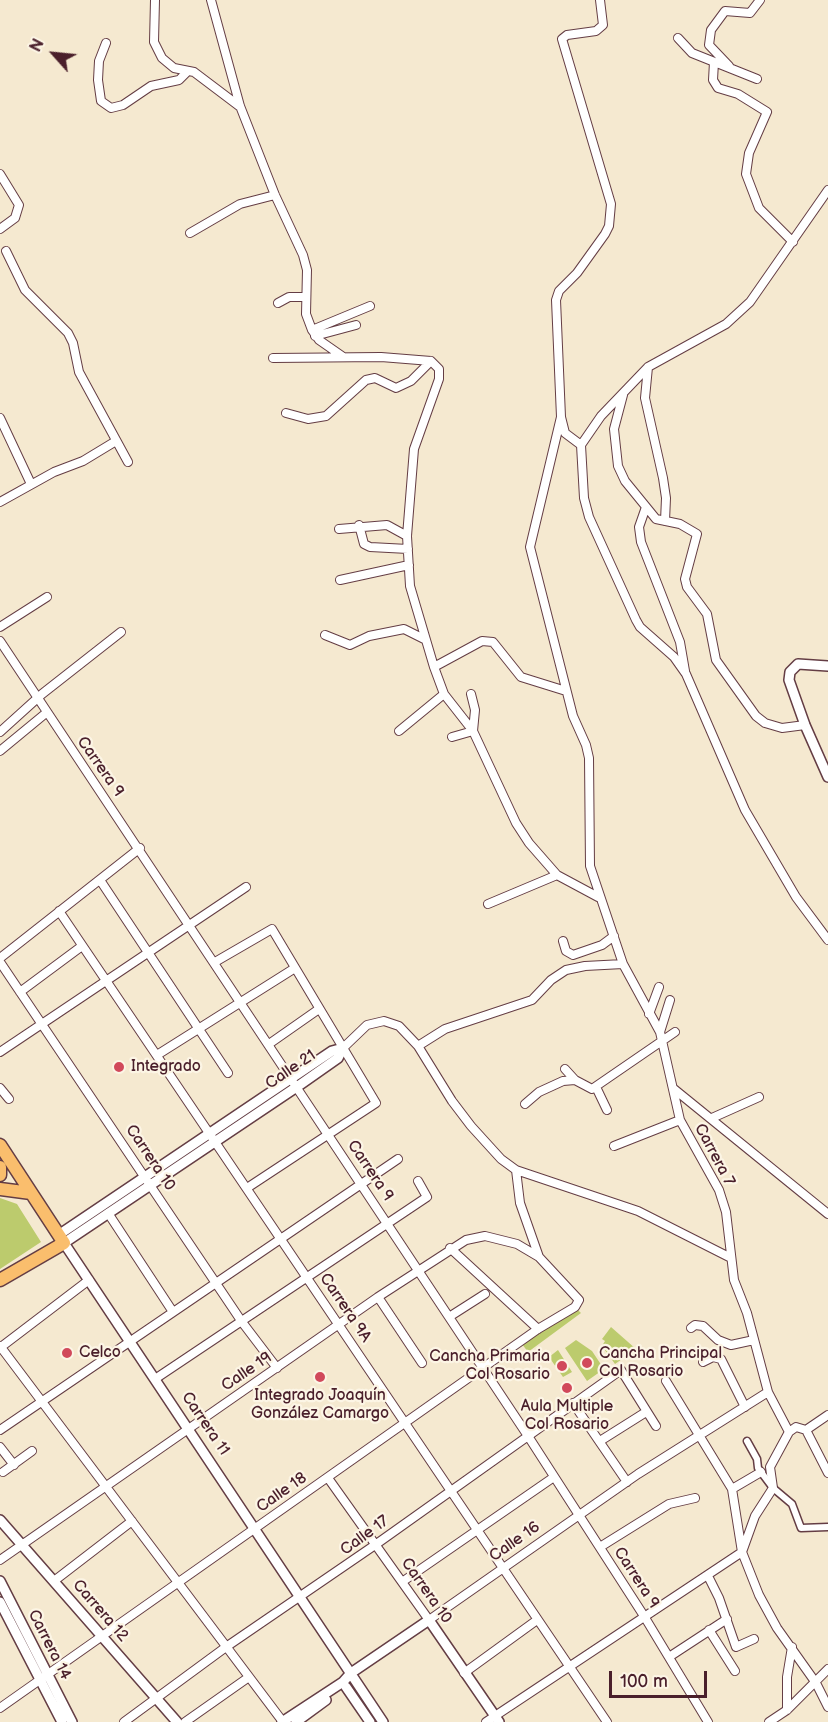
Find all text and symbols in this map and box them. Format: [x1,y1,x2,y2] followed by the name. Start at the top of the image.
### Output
[24,24,84,84] north arrow
[26,36,49,55] text: N
[72,733,128,801] street label: Carrera 9
[262,1046,320,1094] street label: Calle 21
[131,1057,201,1077] place label: Integrado
[112,1060,126,1074] marker: Integrado
[121,1121,179,1195] street label: Carrera 10
[690,1121,738,1189] street label: Carrera 7
[343,1137,397,1205] street label: Carrera 9
[315,1270,375,1346] street label: Carrera 9A
[79,1343,121,1363] place label: Celco
[599,1344,722,1382] place label: Cancha Principal Col Rosario
[60,1346,74,1360] marker: Celco
[429,1347,550,1385] place label: Cancha Primaria Col Rosario
[218,1348,276,1396] street label: Calle 19
[580,1356,594,1370] marker: Cancha Principal Col Rosario
[555,1359,569,1373] marker: Cancha Primaria Col Rosario
[313,1370,327,1384] marker: Integrado Joaquín González Camargo
[560,1381,574,1395] marker: Aula Multiple Col Rosario
[251,1386,389,1424] place label: Integrado Joaquín González Camargo
[177,1389,233,1459] street label: Carrera 11
[521,1397,613,1435] place label: Aula Multiple Col Rosario
[253,1469,311,1517] street label: Calle 18
[337,1512,393,1560] street label: Calle 17
[486,1518,544,1566] street label: Calle 16
[609,1544,663,1612] street label: Carrera 9
[396,1555,456,1627] street label: Carrera 10
[68,1576,132,1646] street label: Carrera 12
[23,1607,75,1683] street label: Carrera 14
[612,1659,710,1697] scale bar
[620,1671,668,1692] text: 100 m

